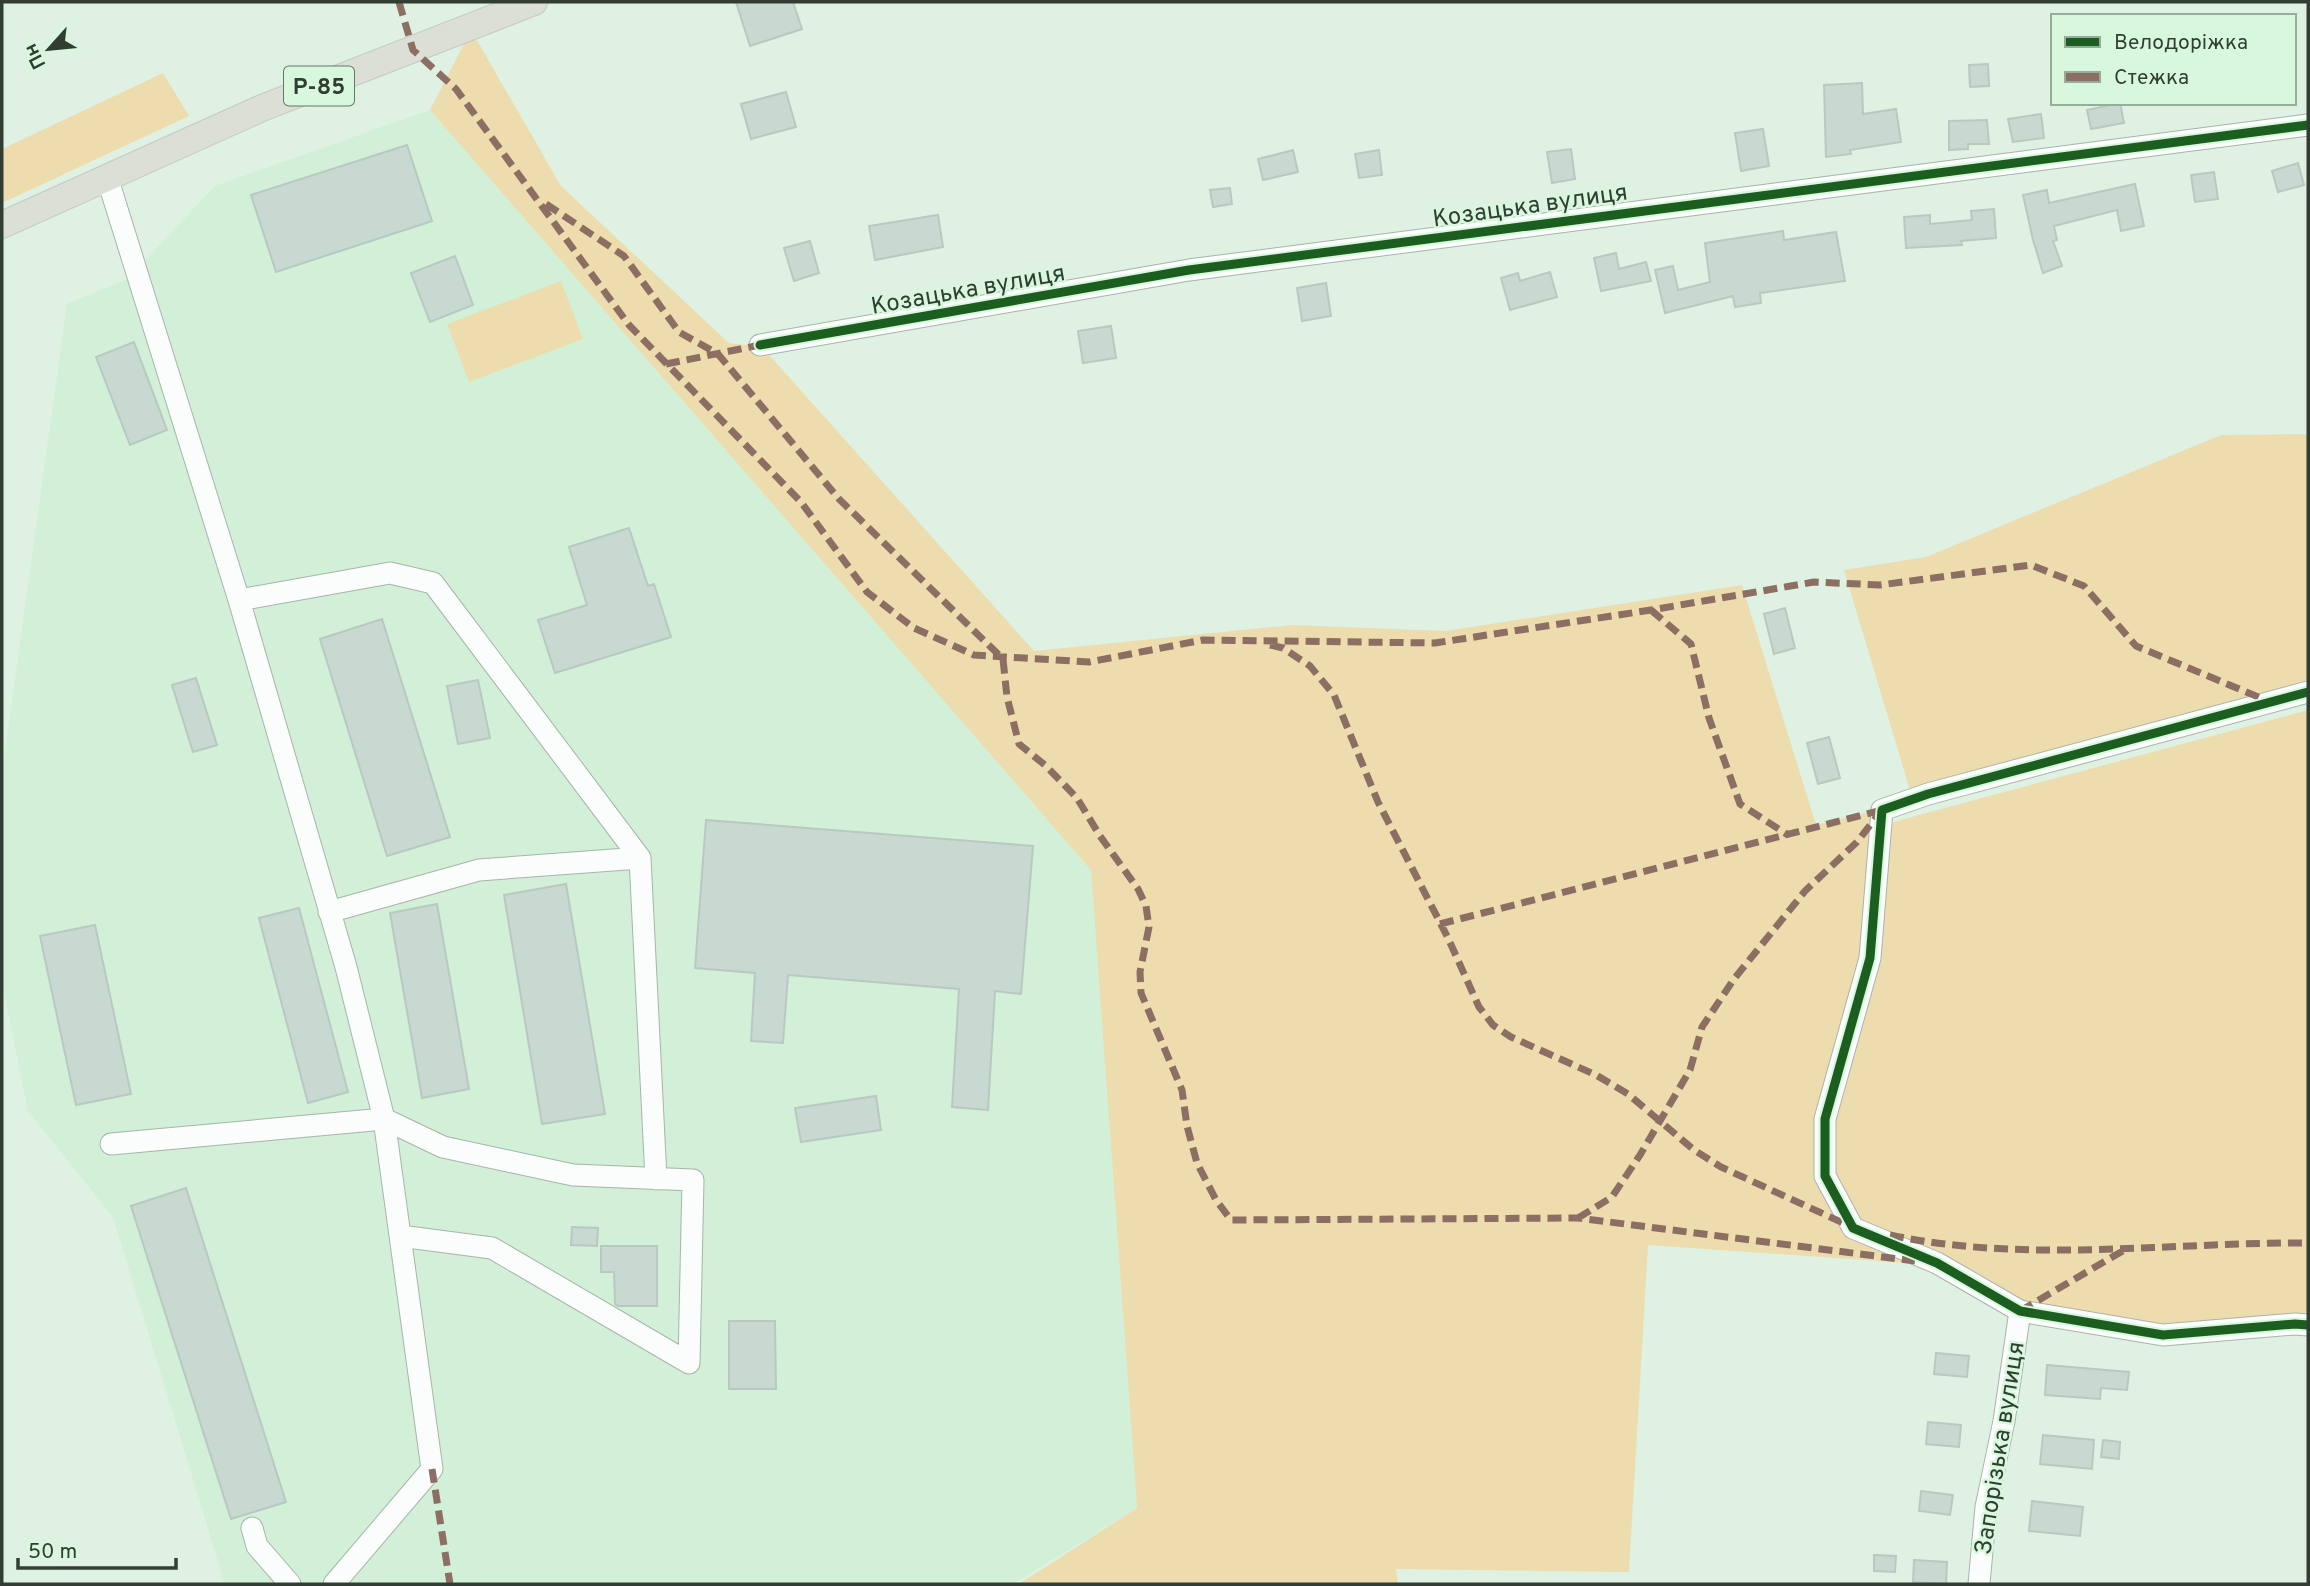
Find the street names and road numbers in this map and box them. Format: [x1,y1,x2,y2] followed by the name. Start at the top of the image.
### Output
[284,66,354,106] road number: Р-85
[1431,178,1630,236] street label: Козацька вулиця
[869,259,1068,323] street label: Козацька вулиця
[1969,1340,2033,1557] street label: Запорізька вулиця

